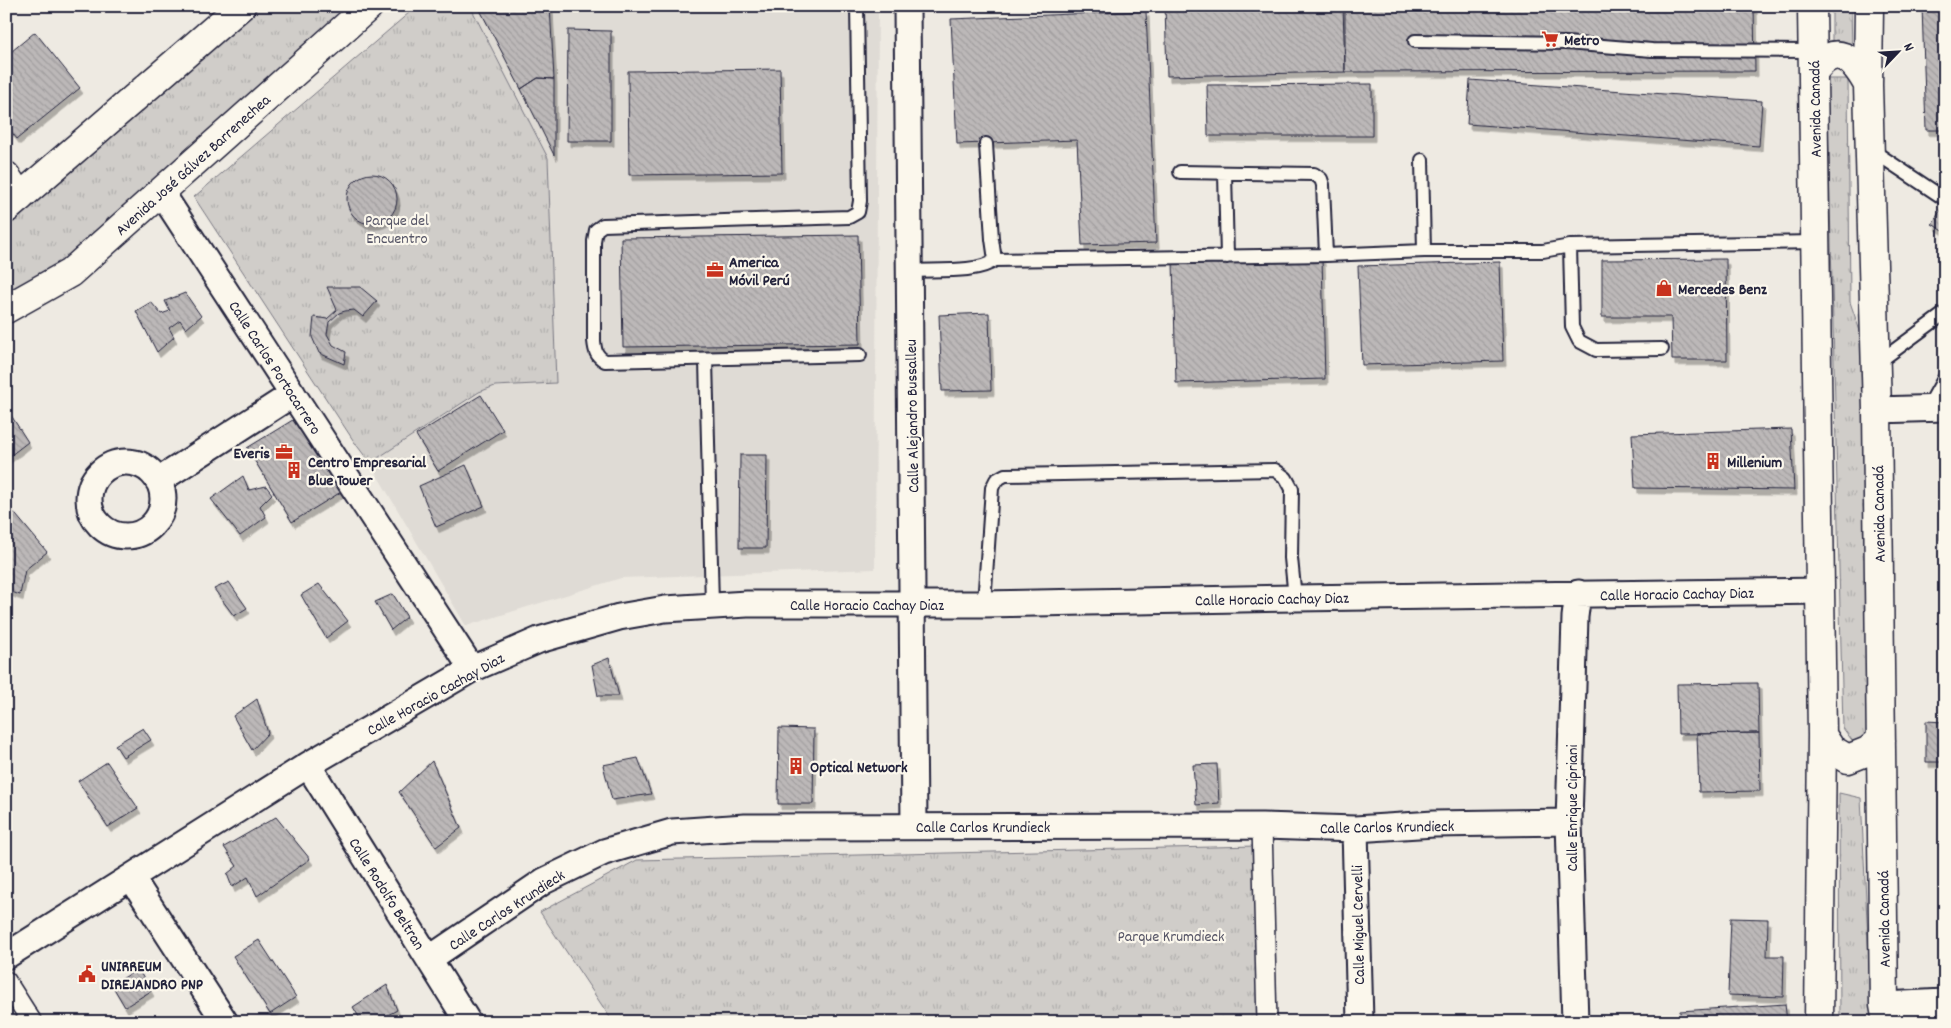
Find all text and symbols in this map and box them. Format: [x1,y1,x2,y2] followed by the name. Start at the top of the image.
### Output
[1874,28,1924,78] north arrow
[1540,29,1560,49] supermarket icon: Metro
[1564,30,1599,53] place label: Metro
[1897,40,1919,55] text: N
[1804,60,1829,158] street label: Avenida Canadá
[111,89,277,242] street label: Avenida José Gálvez Barrenechea
[365,210,429,251] park label: Parque del Encuentro
[729,252,790,293] place label: America Móvil Perú
[705,260,725,280] office icon: America Móvil Perú
[1654,278,1674,298] shop icon: Mercedes Benz
[1678,279,1768,302] place label: Mercedes Benz
[222,297,326,440] street label: Calle Carlos Portocarrero
[901,339,926,493] street label: Calle Alejandro Bussalleu
[274,442,294,462] office icon: Everis
[233,443,270,466] place label: Everis
[1703,451,1723,471] building icon: Millenium
[308,452,426,493] place label: Centro Empresarial Blue Tower
[1727,452,1782,475] place label: Millenium
[284,460,304,480] building icon: Centro Empresarial Blue Tower
[1868,465,1893,563] street label: Avenida Canadá
[1600,583,1754,608] street label: Calle Horacio Cachay Diaz
[1195,588,1349,613] street label: Calle Horacio Cachay Diaz
[790,595,944,618] street label: Calle Horacio Cachay Diaz
[363,648,509,743] street label: Calle Horacio Cachay Diaz
[1562,745,1585,871] street label: Calle Enrique Cipriani
[786,756,806,776] building icon: Optical Network
[810,757,908,780] place label: Optical Network
[1320,816,1454,841] street label: Calle Carlos Krundieck
[916,817,1050,840] street label: Calle Carlos Krundieck
[342,834,430,955] street label: Calle Rodolfo Beltran
[445,865,570,957] street label: Calle Carlos Krundieck
[1347,865,1372,985] street label: Calle Miguel Cervelli
[1873,870,1898,968] street label: Avenida Canadá
[1117,926,1225,949] park label: Parque Krumdieck
[101,956,204,997] place label: UNIRREUM DIREJANDRO PNP
[77,964,97,984] public building icon: UNIRREUM DIREJANDRO PNP

